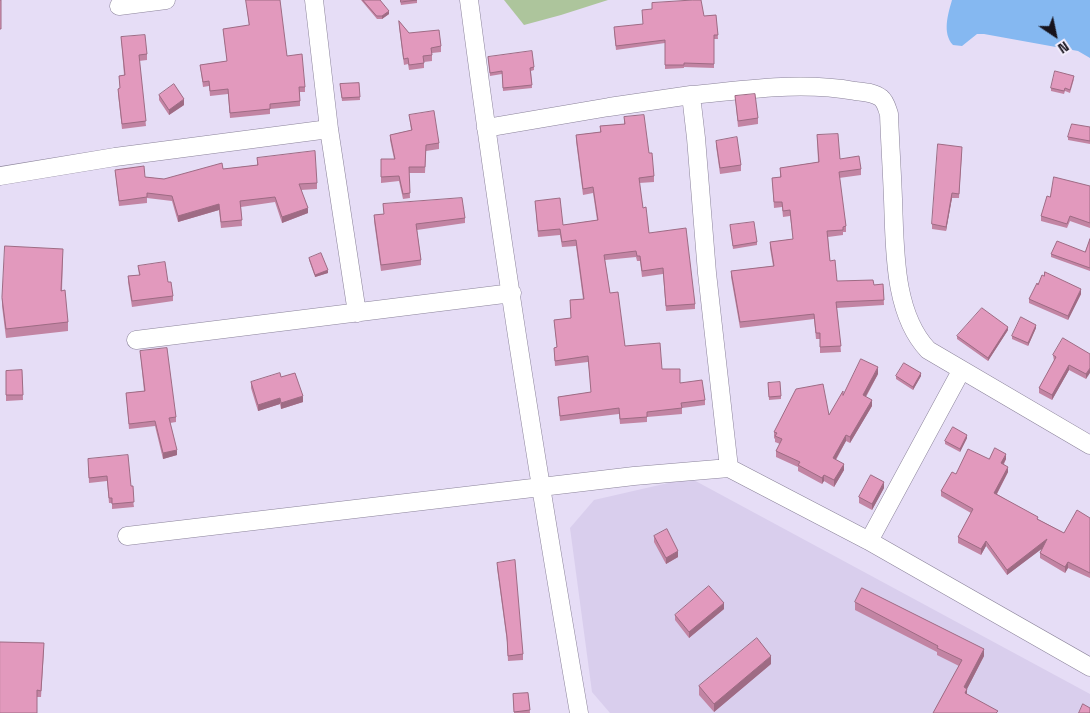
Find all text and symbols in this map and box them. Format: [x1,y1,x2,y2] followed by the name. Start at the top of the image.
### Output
[1030,10,1080,60] north arrow
[1054,37,1072,58] text: N

